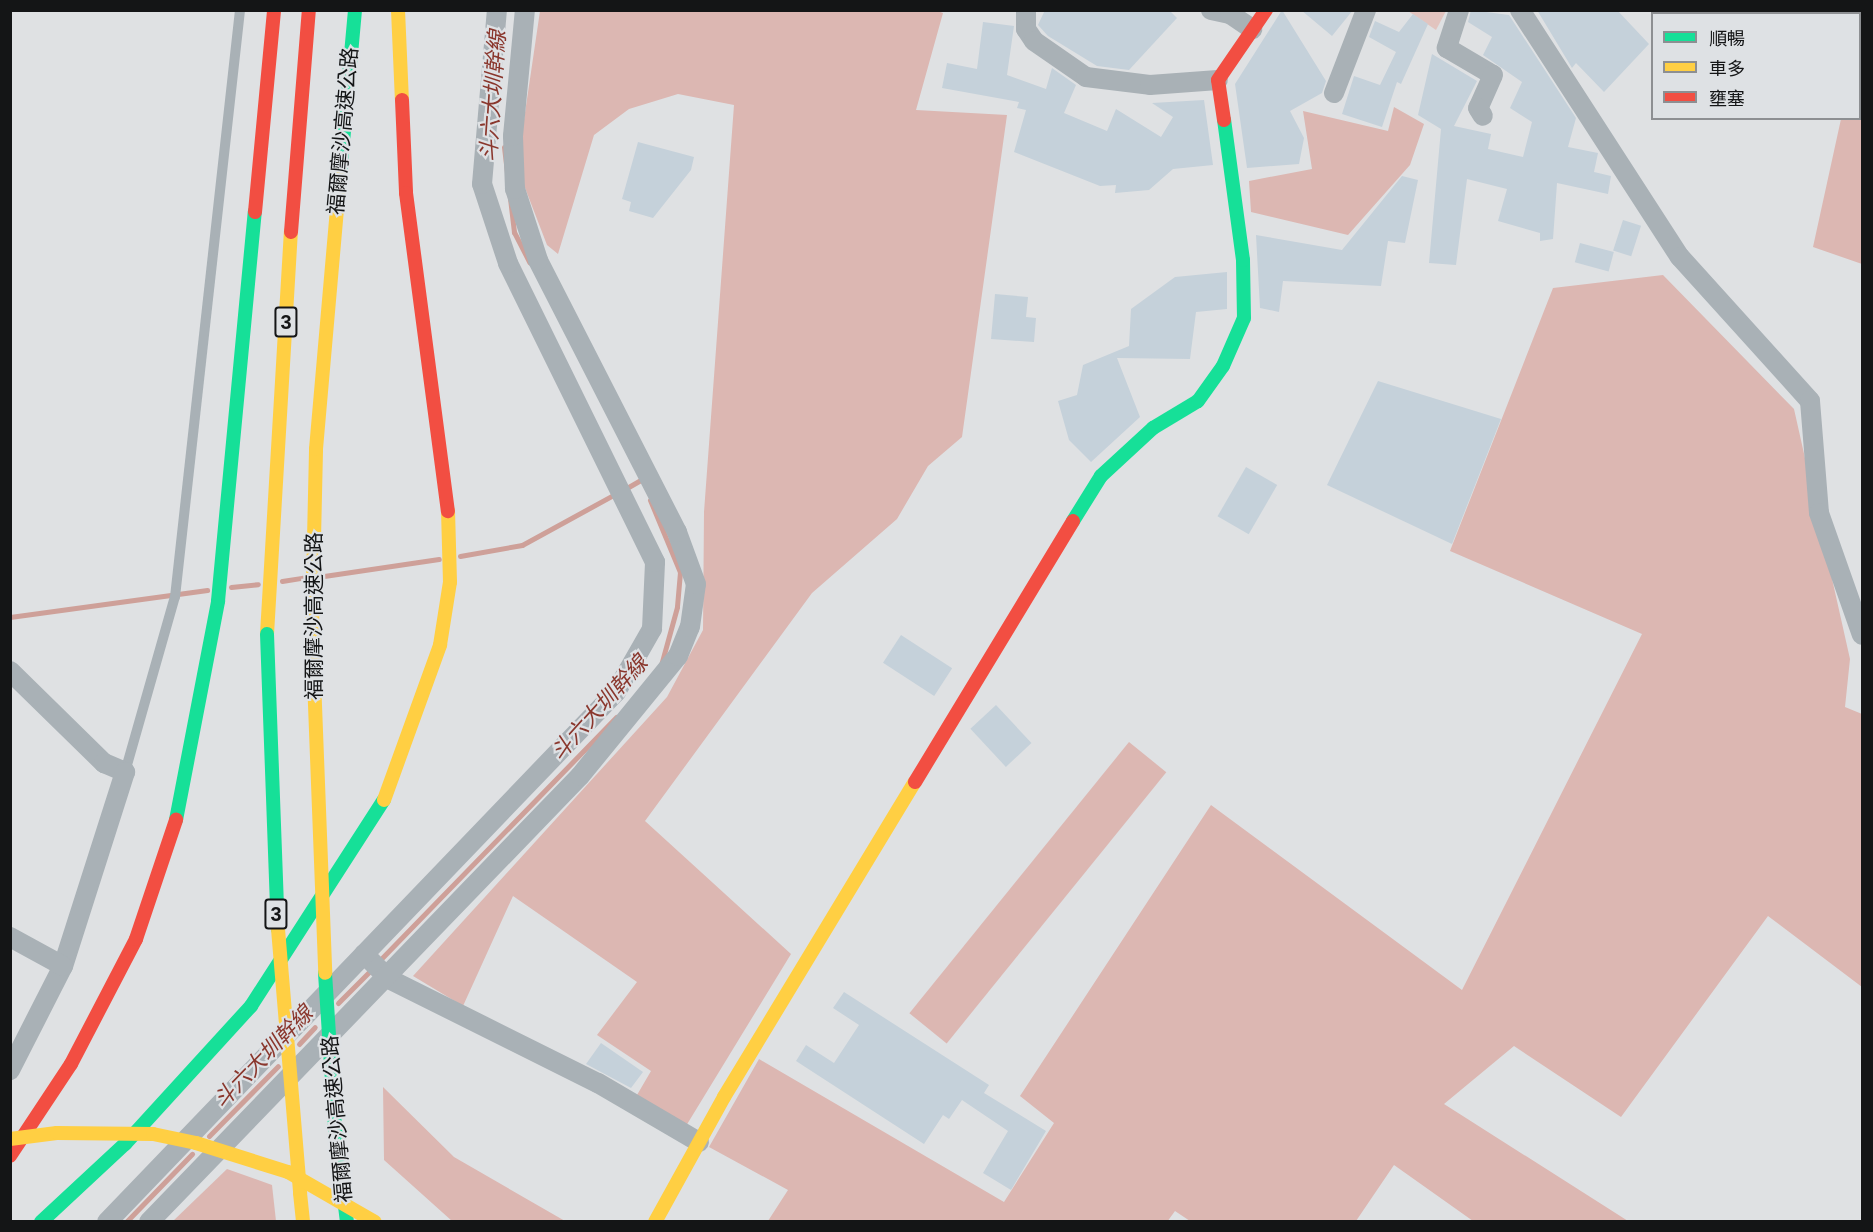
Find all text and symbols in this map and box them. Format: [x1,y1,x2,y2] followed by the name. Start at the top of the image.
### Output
[1651,12,1861,120] legend
[475,29,511,163] water label: 斗六大圳幹線
[1709,29,1745,49] text: 順暢
[323,46,363,216] street label: 福爾摩沙高速公路
[1709,59,1745,79] text: 車多
[1709,89,1745,109] text: 壅塞
[274,305,298,339] road number: 3
[301,532,327,700] street label: 福爾摩沙高速公路
[545,650,653,766] water label: 斗六大圳幹線
[264,897,288,931] road number: 3
[208,1000,318,1114] water label: 斗六大圳幹線
[317,1034,357,1204] street label: 福爾摩沙高速公路

